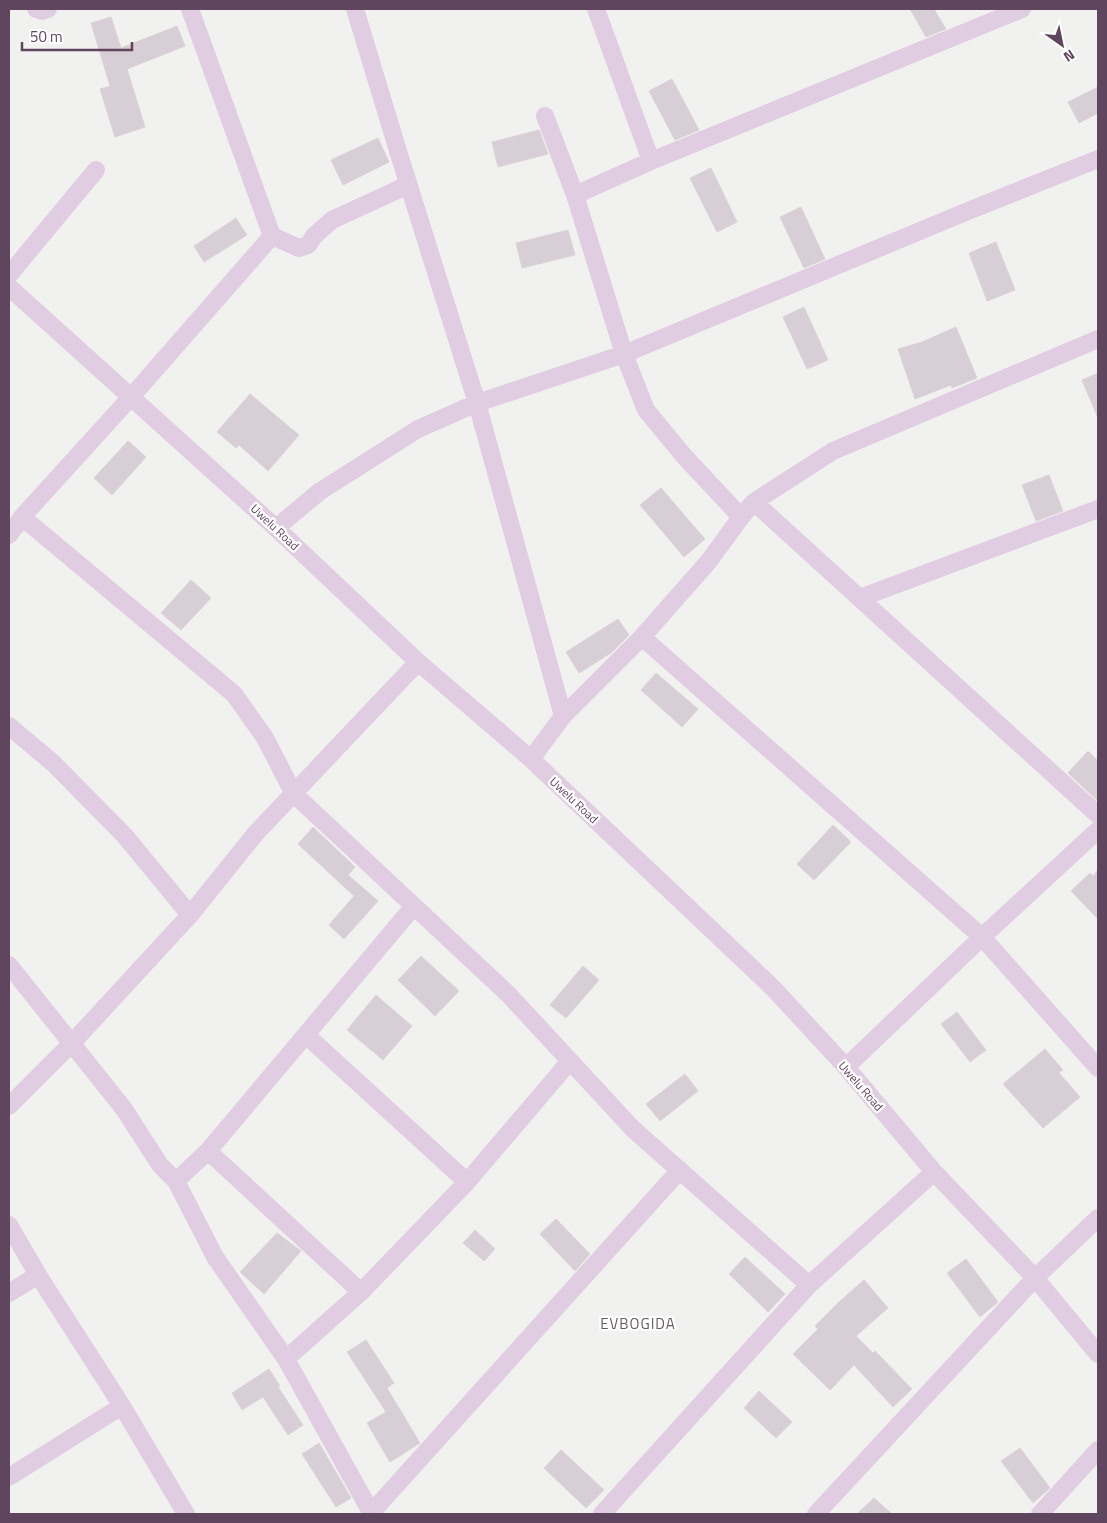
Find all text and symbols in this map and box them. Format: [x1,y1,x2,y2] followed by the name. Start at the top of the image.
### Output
[22,20,132,52] scale bar
[1037,20,1087,70] north arrow
[30,25,63,48] text: 50 m
[1060,45,1079,68] text: N
[246,499,304,555] street label: Uwelu Road
[545,772,603,828] street label: Uwelu Road
[834,1057,888,1115] street label: Uwelu Road
[600,1312,676,1335] district label: EVBOGIDA

